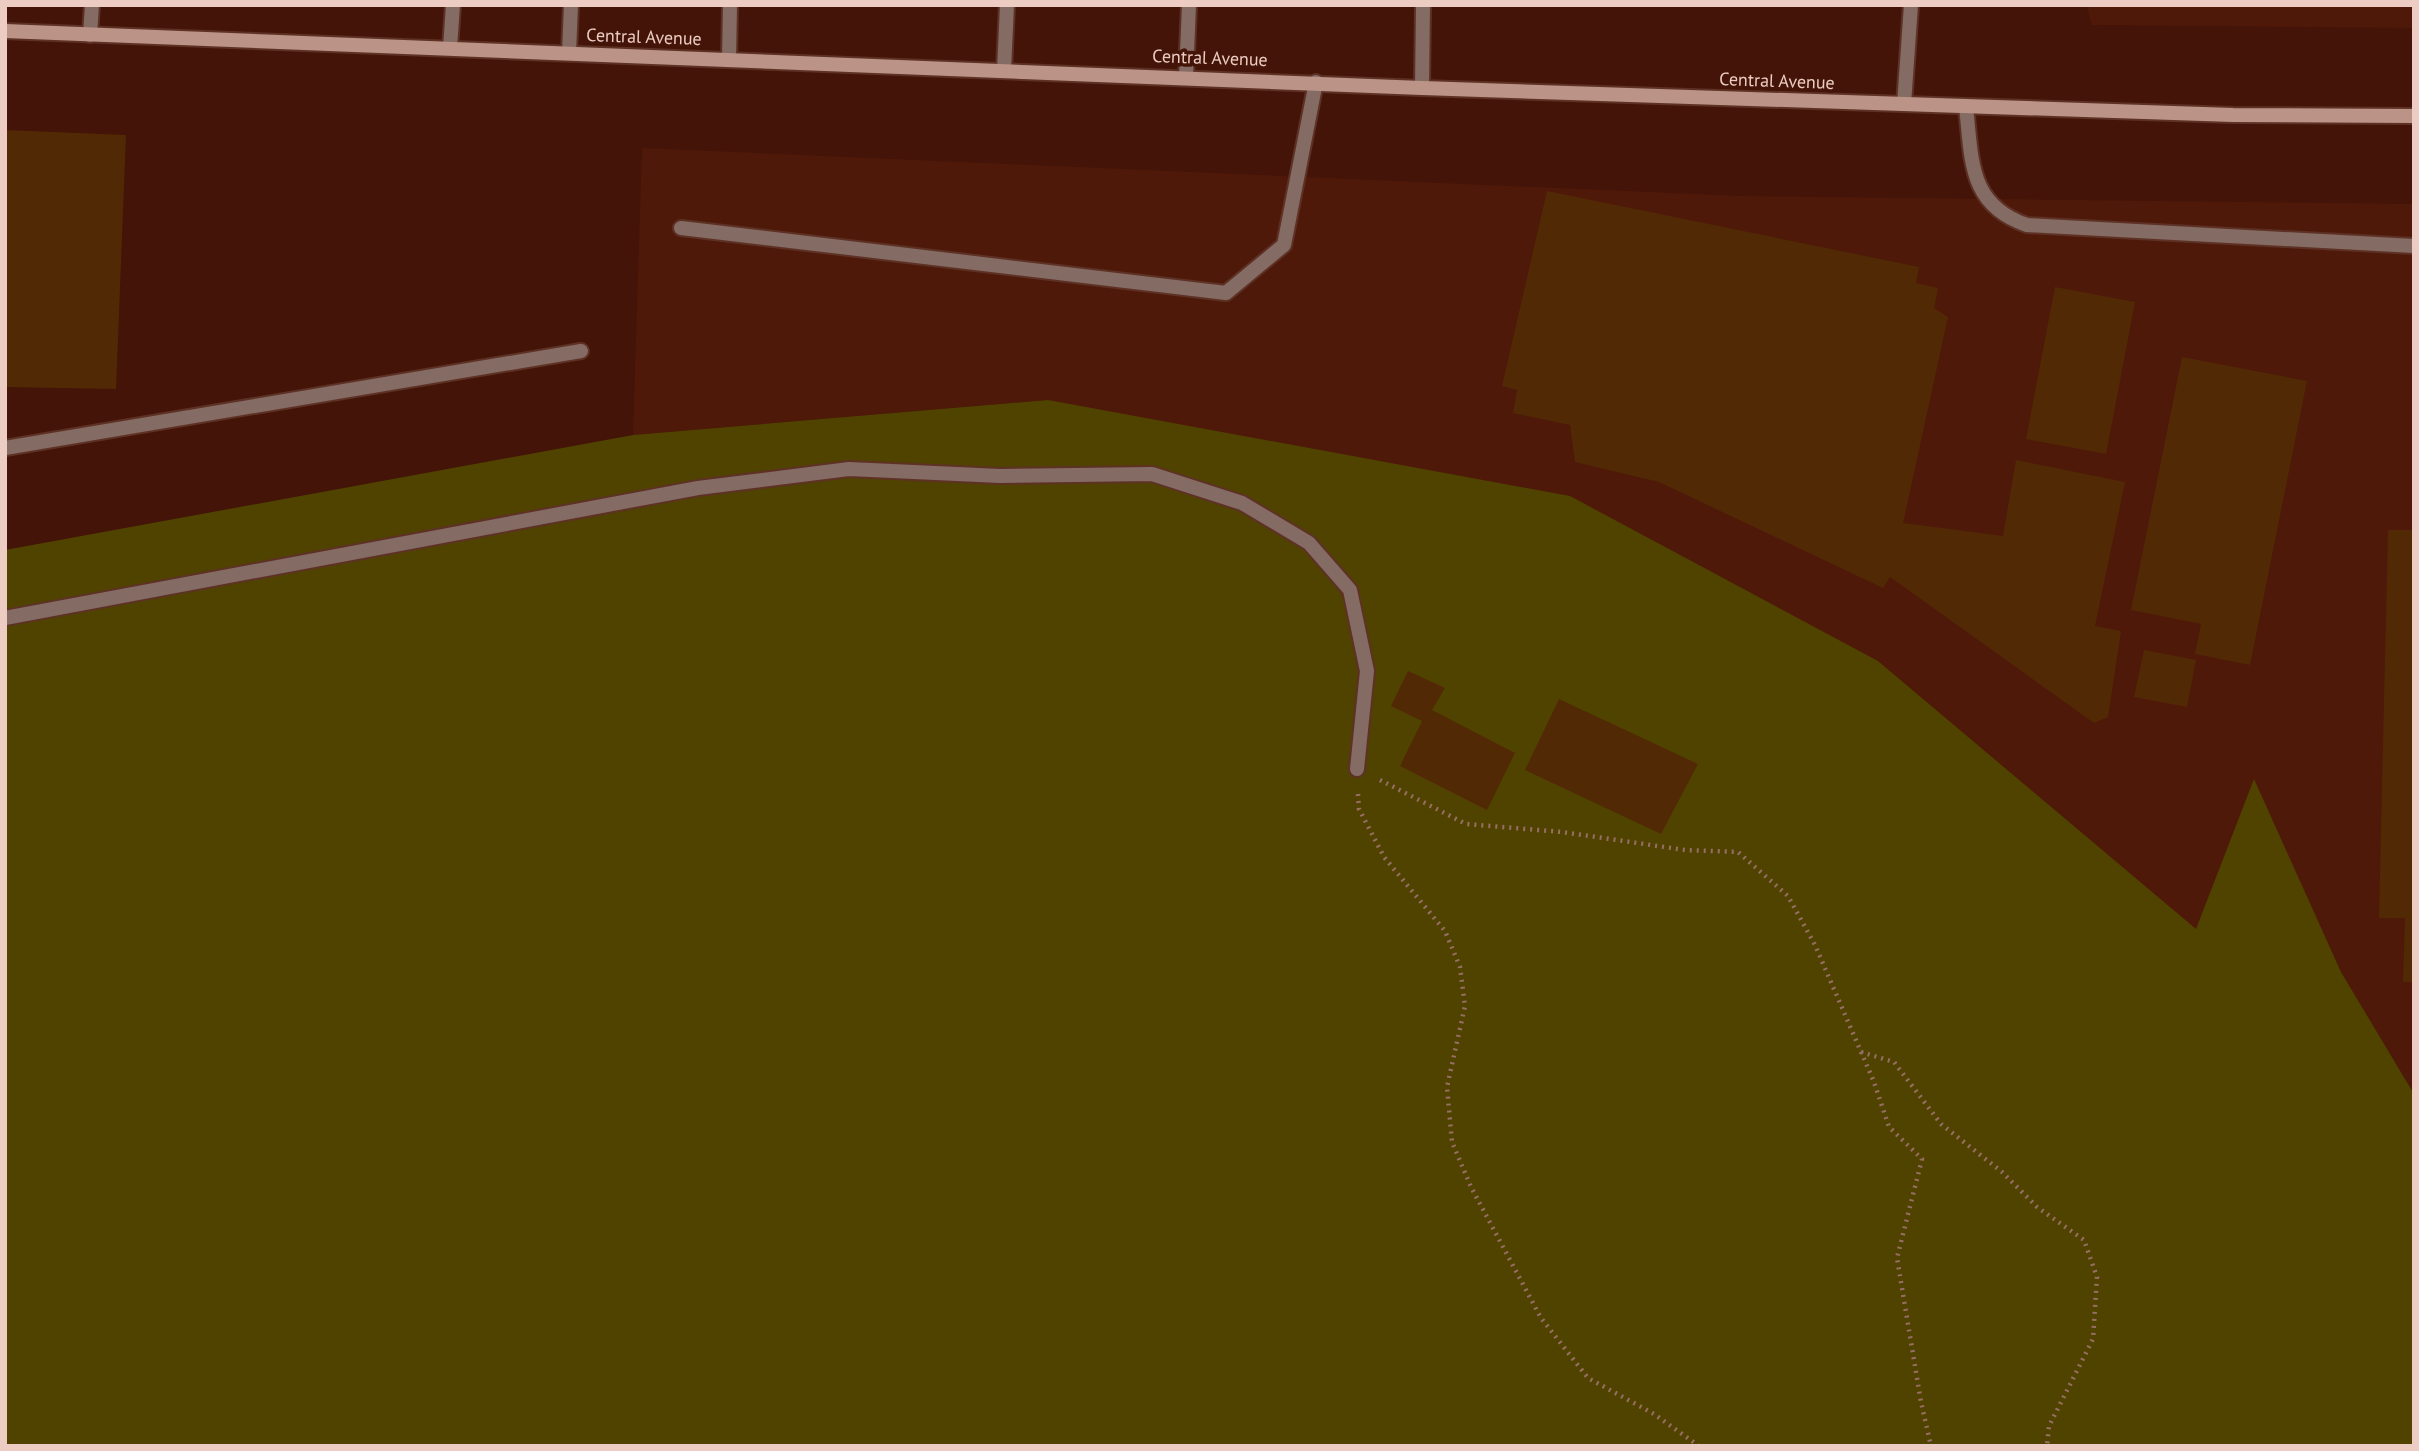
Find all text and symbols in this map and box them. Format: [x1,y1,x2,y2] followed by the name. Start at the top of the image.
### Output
[586,23,702,50] street label: Central Avenue
[1152,44,1268,71] street label: Central Avenue
[1719,67,1835,94] street label: Central Avenue

